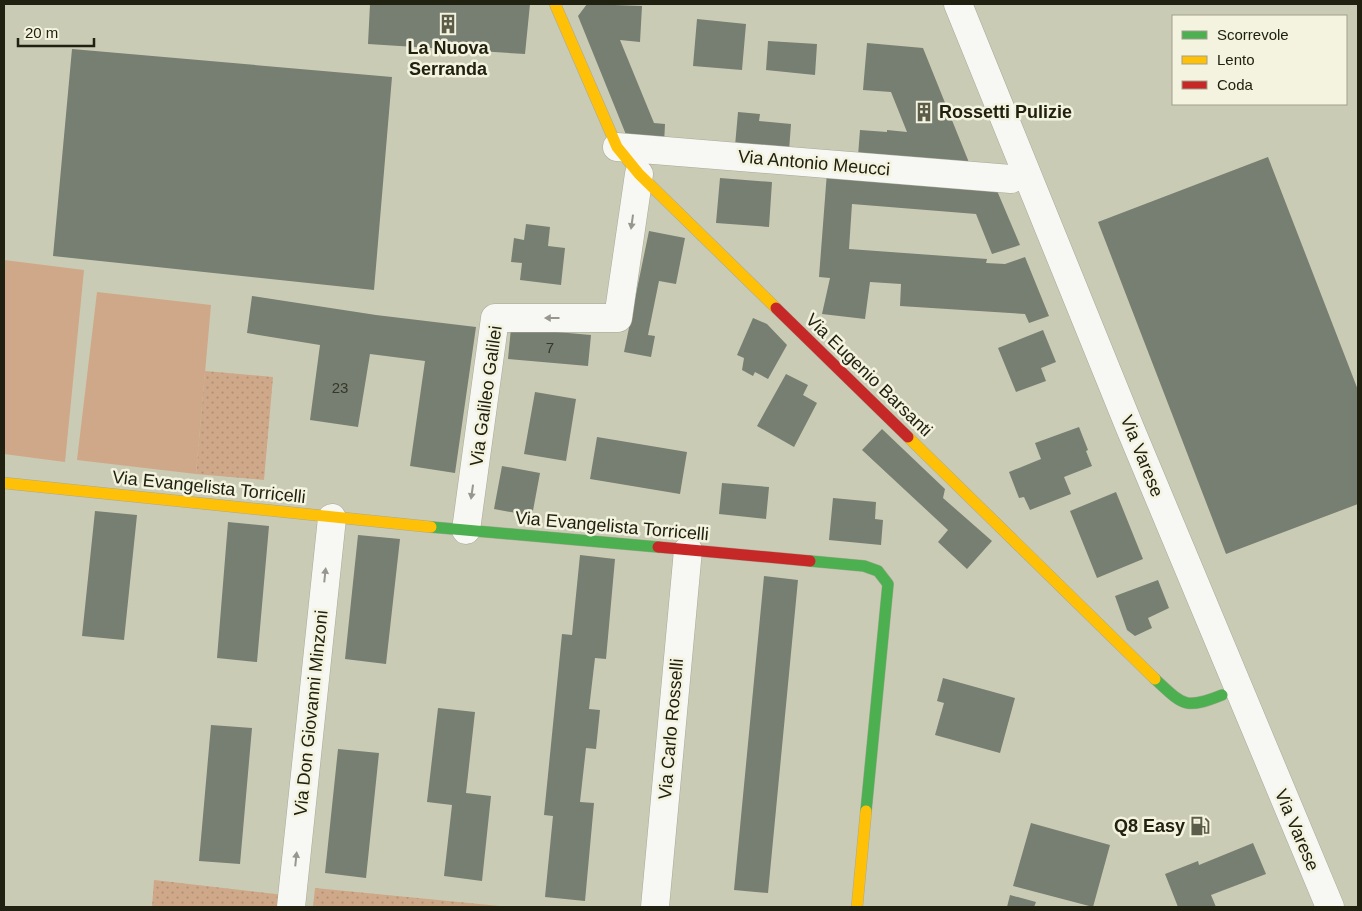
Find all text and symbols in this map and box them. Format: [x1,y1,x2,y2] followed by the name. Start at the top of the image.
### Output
[437,13,459,35] building icon: La Nuova Serranda
[18,15,94,47] scale bar
[1172,15,1347,105] legend
[25,24,58,41] text: 20 m
[1217,26,1289,43] text: Scorrevole
[407,38,489,79] place label: La Nuova Serranda
[1217,51,1255,68] text: Lento
[1217,76,1254,93] text: Coda
[913,101,935,123] building icon: Rossetti Pulizie
[939,102,1072,122] place label: Rossetti Pulizie
[737,146,891,180] street label: Via Antonio Meucci
[628,215,636,231] one-way arrow
[802,310,936,440] street label: Via Eugenio Barsanti
[544,314,560,322] one-way arrow
[466,324,506,468] street label: Via Galileo Galilei
[546,339,554,356] house number: 7
[332,379,348,396] house number: 23
[1117,412,1167,500] street label: Via Varese
[111,467,307,507] street label: Via Evangelista Torricelli
[468,484,476,500] one-way arrow
[514,508,710,544] street label: Via Evangelista Torricelli
[322,567,330,583] one-way arrow
[290,609,332,817] street label: Via Don Giovanni Minzoni
[655,658,687,800] street label: Via Carlo Rosselli
[1271,786,1323,874] street label: Via Varese
[1189,815,1211,837] fuel station icon: Q8 Easy
[1114,816,1185,836] place label: Q8 Easy
[292,850,300,866] one-way arrow

